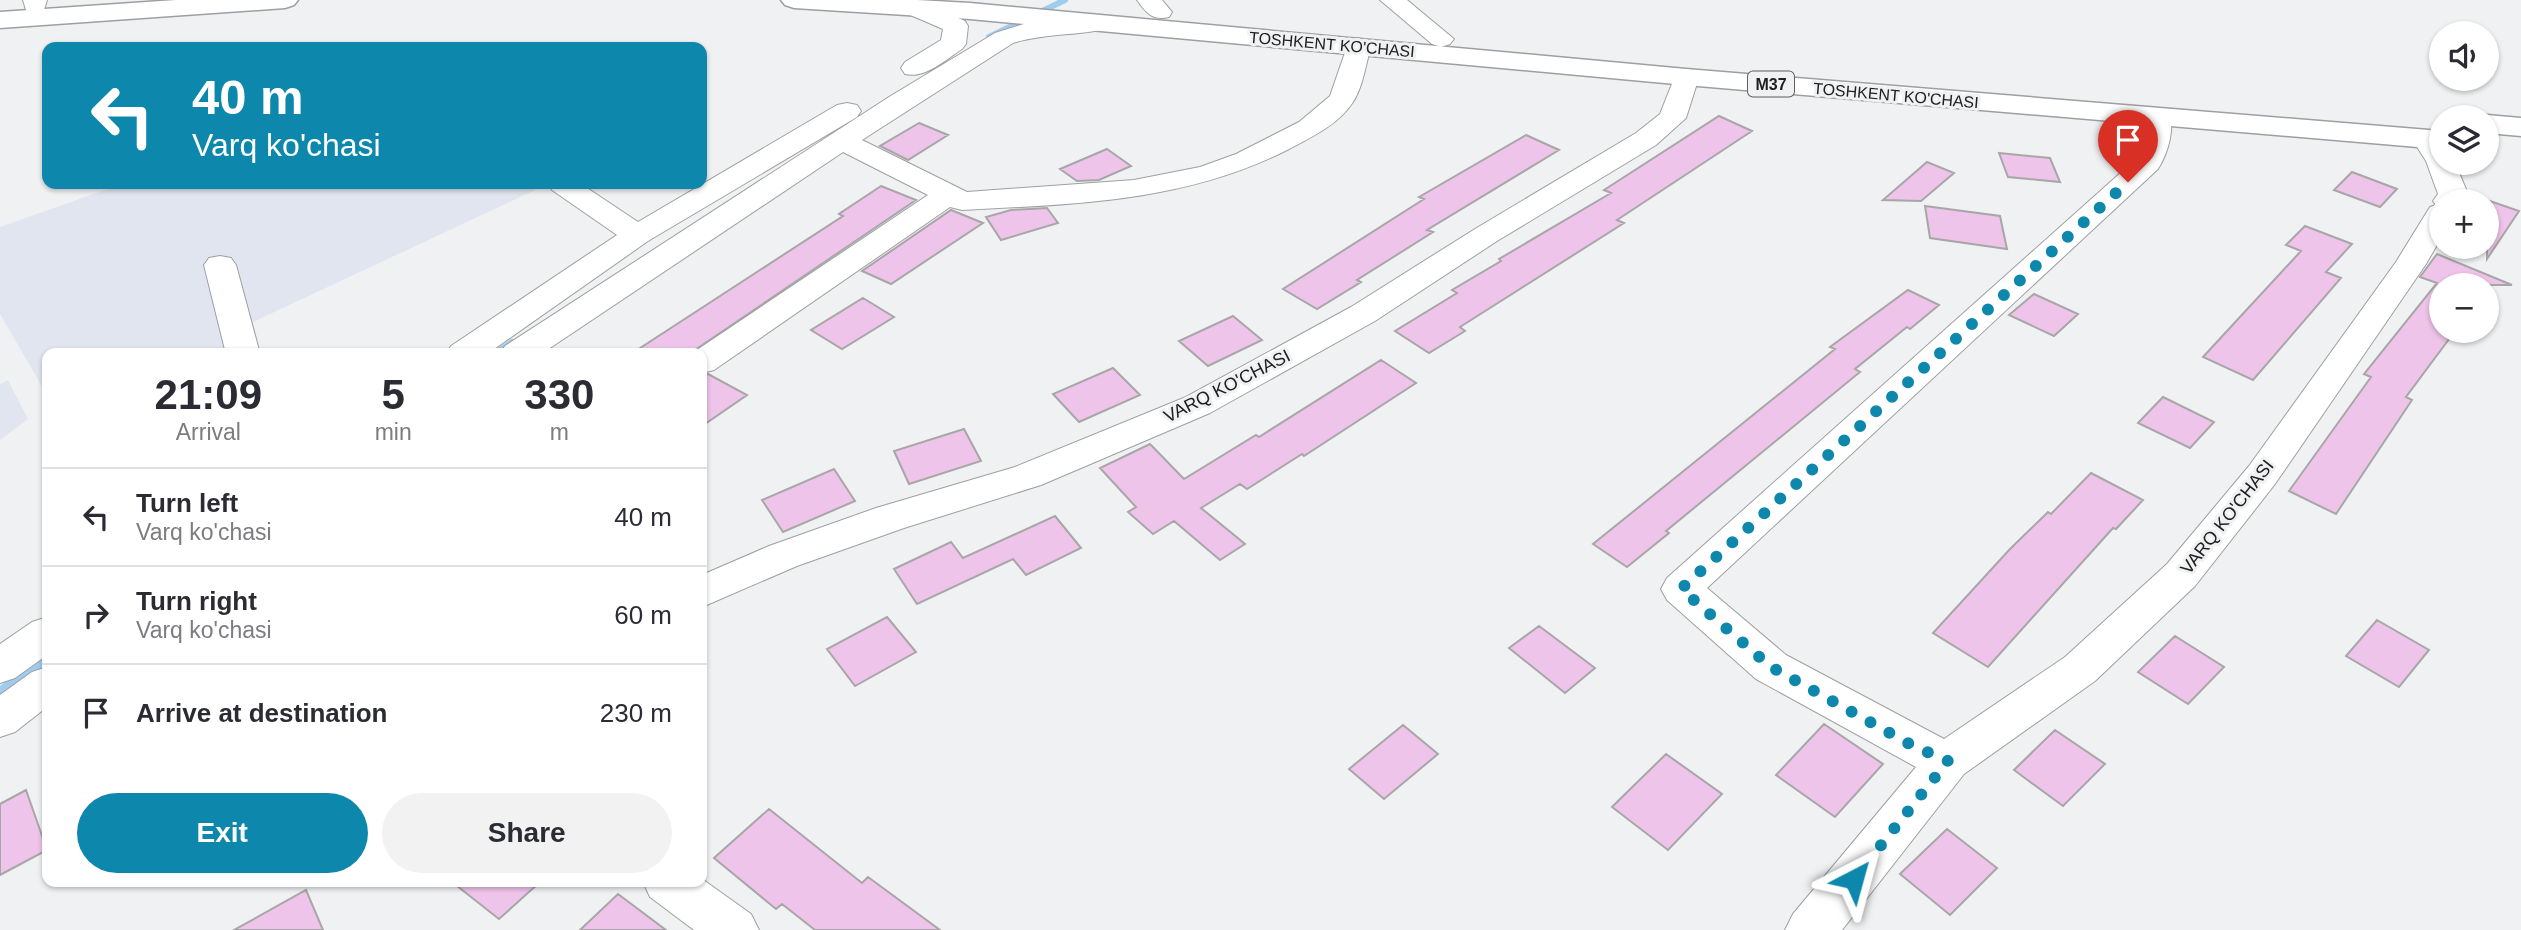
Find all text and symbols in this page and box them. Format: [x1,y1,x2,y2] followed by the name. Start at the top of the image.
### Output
[2429,21,2499,343] map controls
[2429,21,2499,91] button: sound
[1249,29,1415,60] street label: TOSHKENT KO'CHASI
[77,70,168,161] icon: left
[192,70,304,124] text: 40 m
[1748,72,1794,96] road number: M37
[1813,80,1979,111] street label: TOSHKENT KO'CHASI
[2429,105,2499,175] button: layers
[2098,110,2158,182] pin
[2109,121,2147,159] icon: arrive
[192,127,381,163] text: Varq ko'chasi
[2429,189,2499,259] button: +
[2429,273,2499,343] button: −
[1160,346,1294,426] street label: VARQ KO'CHASI
[155,371,262,418] text: 21:09
[381,371,405,418] text: 5
[524,371,594,418] text: 330
[176,419,241,445] text: Arrival
[375,419,412,445] text: min
[550,419,569,445] text: m
[2176,456,2278,578] street label: VARQ KO'CHASI
[136,488,238,518] text: Turn left
[77,498,115,536] icon: left
[614,502,672,532] text: 40 m
[136,519,272,545] text: Varq ko'chasi
[136,586,257,616] text: Turn right
[77,596,115,634] icon: right
[614,600,672,630] text: 60 m
[136,617,272,643] text: Varq ko'chasi
[77,694,115,732] icon: arrive
[136,698,387,728] text: Arrive at destination
[600,698,672,728] text: 230 m
[77,793,368,873] button: Exit
[382,793,672,873] button: Share
[1817,842,1891,916] position arrow

